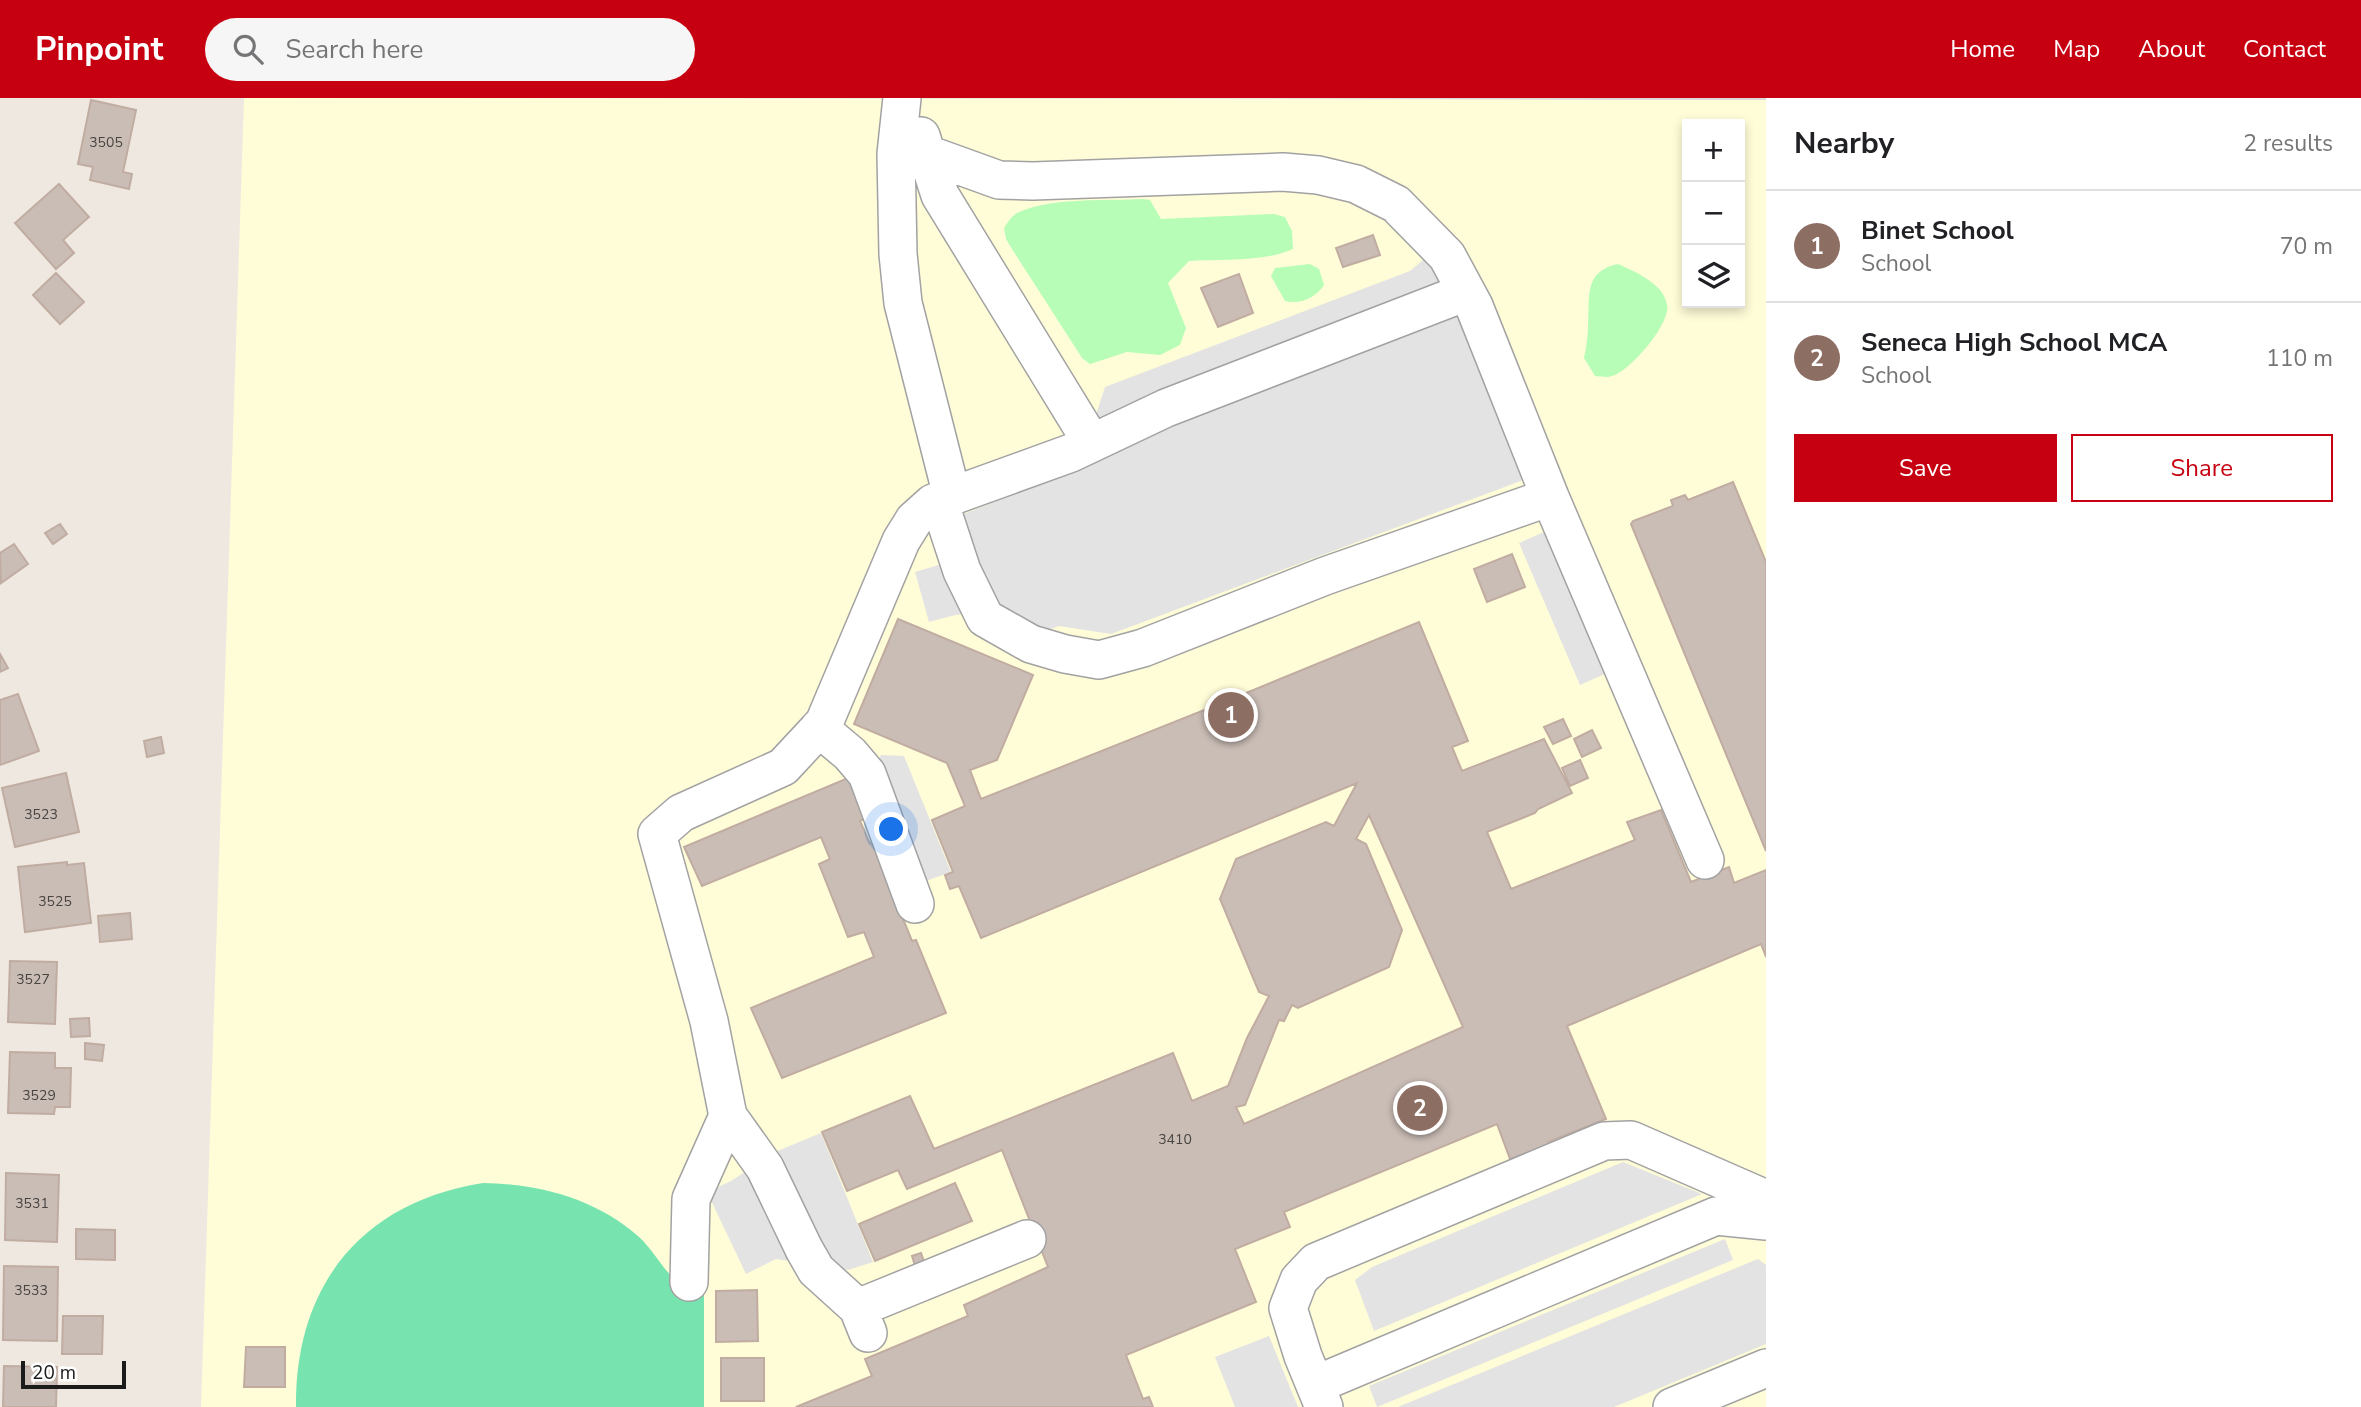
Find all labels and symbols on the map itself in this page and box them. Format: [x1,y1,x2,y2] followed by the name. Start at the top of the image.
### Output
[89,133,123,152] house number: 3505
[1208,689,1254,741] pin: 1
[24,805,58,824] house number: 3523
[874,812,908,846] your location
[38,892,72,911] house number: 3525
[16,970,50,989] house number: 3527
[1397,1082,1443,1134] pin: 2
[22,1086,56,1105] house number: 3529
[1158,1130,1192,1149] house number: 3410
[15,1194,49,1213] house number: 3531
[14,1281,48,1300] house number: 3533
[21,1358,126,1390] scale bar

